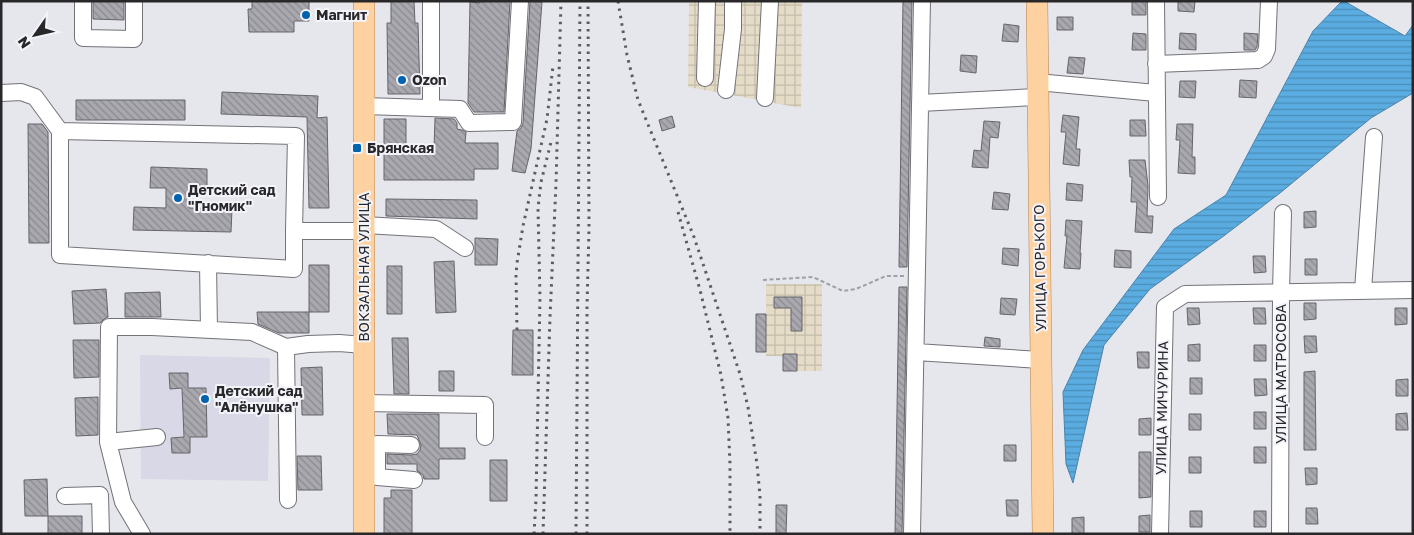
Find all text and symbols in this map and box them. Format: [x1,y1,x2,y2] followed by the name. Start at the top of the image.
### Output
[316,6,367,23] place label: Магнит
[300,9,312,21] marker: Магнит
[10,10,60,60] north arrow
[14,33,34,52] text: N
[412,71,447,88] place label: Ozon
[396,74,408,86] marker: Ozon
[367,139,434,156] place label: Брянская
[351,142,363,154] marker: Брянская
[188,181,276,214] place label: Детский сад "Гномик"
[172,192,184,204] marker: Детский сад "Гномик"
[355,192,372,342] street label: ВОКЗАЛЬНАЯ УЛИЦА
[1030,204,1049,332] street label: УЛИЦА ГОРЬКОГО
[1272,303,1289,444] street label: УЛИЦА МАТРОСОВА
[1152,340,1171,475] street label: УЛИЦА МИЧУРИНА
[215,382,303,415] place label: Детский сад "Алёнушка"
[199,393,211,405] marker: Детский сад "Алёнушка"

